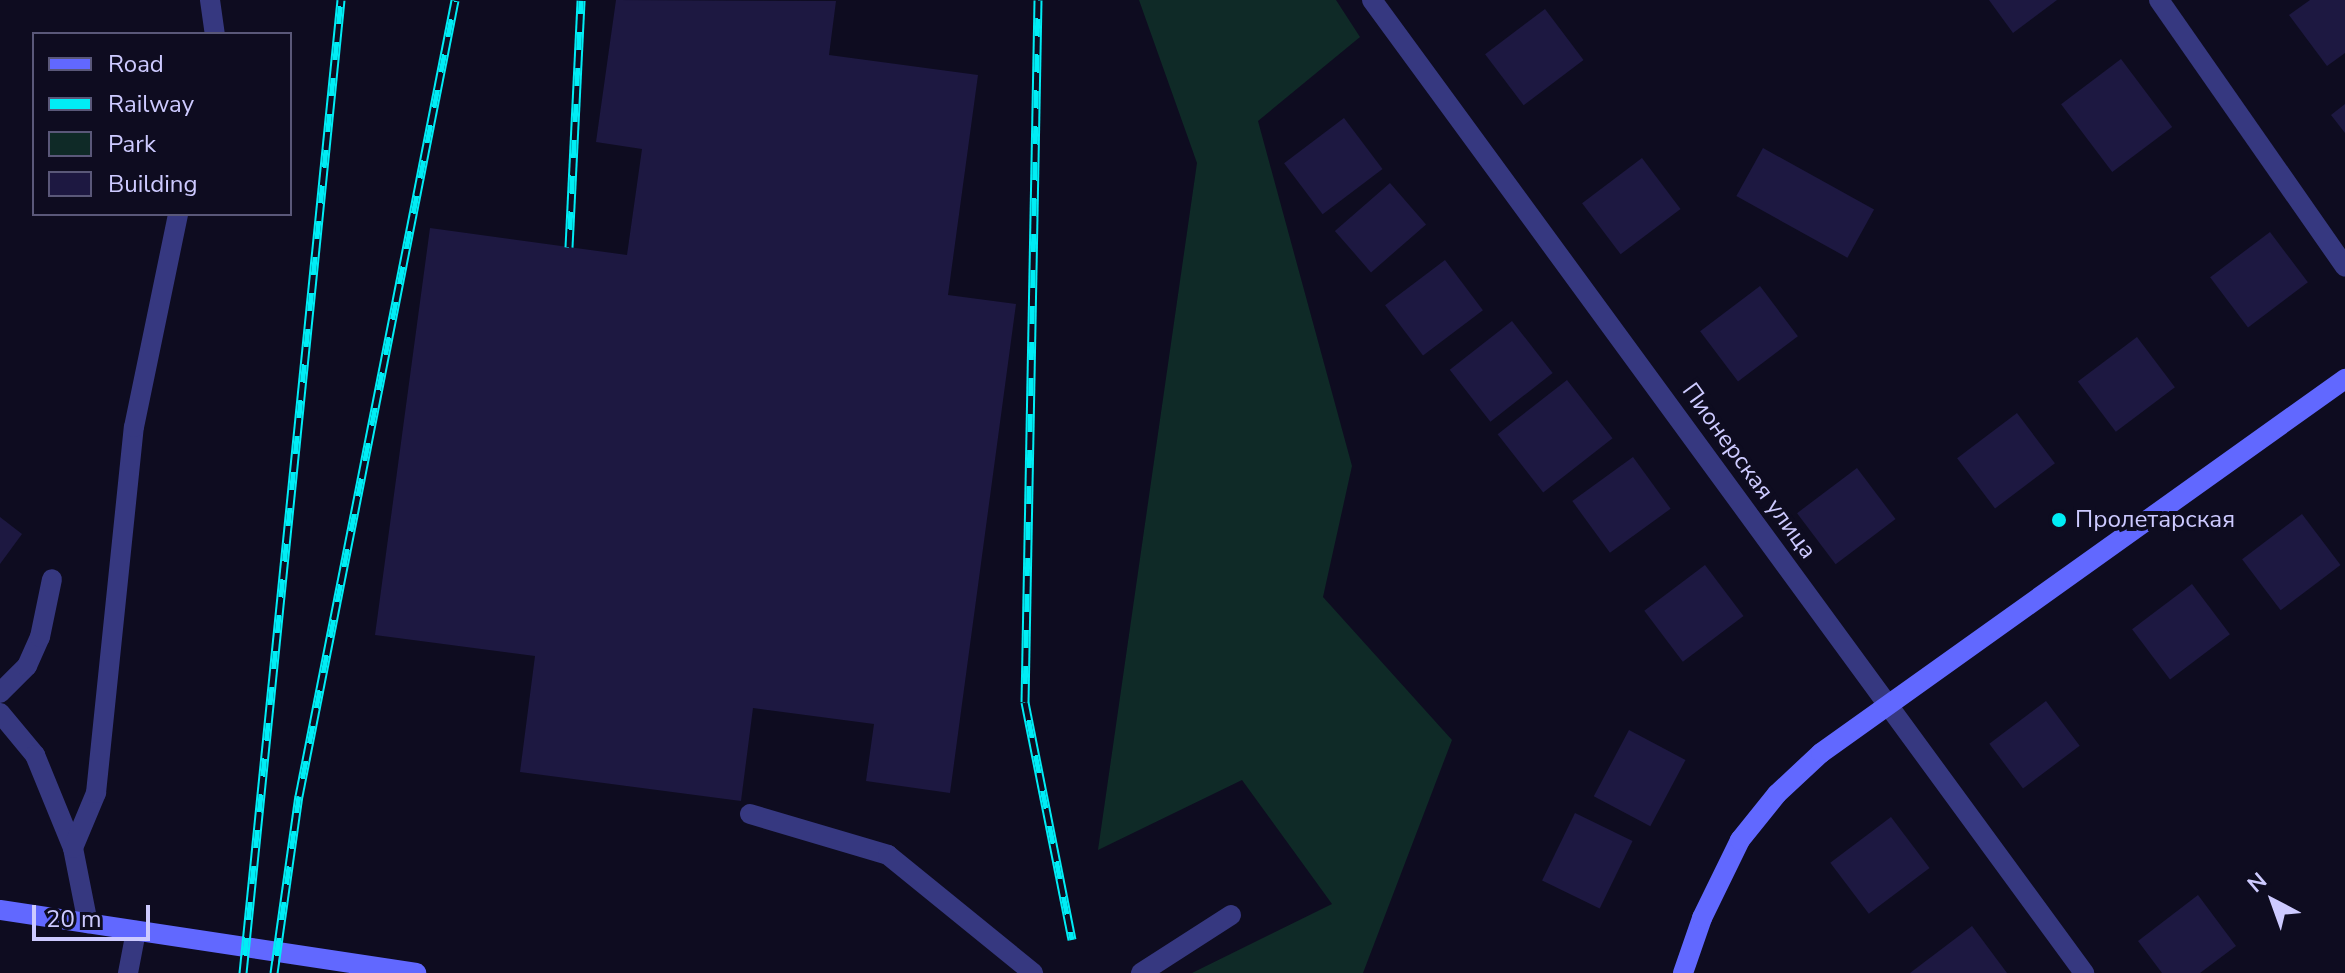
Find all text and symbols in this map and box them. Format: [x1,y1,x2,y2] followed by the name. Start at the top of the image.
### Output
[32,32,292,216] legend
[108,48,164,80] text: Road
[108,88,194,120] text: Railway
[108,128,156,160] text: Park
[108,168,198,200] text: Building
[1676,378,1822,564] street label: Пионерская улица
[2075,506,2235,534] place label: Пролетарская
[2050,511,2068,529] marker: Пролетарская
[2233,861,2313,941] north arrow
[2241,866,2273,900] text: N
[36,889,154,939] scale bar
[46,903,102,935] text: 20 m

